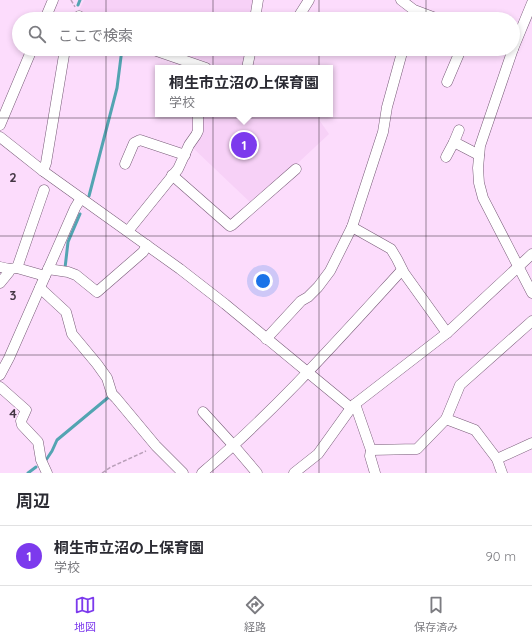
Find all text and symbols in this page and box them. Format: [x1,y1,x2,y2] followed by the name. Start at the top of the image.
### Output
[12,12,520,56] search box
[26,23,48,45] icon: search
[58,26,133,45] text: ここで検索
[155,65,333,117] popup
[169,73,319,92] text: 桐生市立沼の上保育園
[169,94,195,110] text: 学校
[231,130,257,160] pin: 1
[9,169,17,185] text: 2
[253,271,273,291] your location
[10,287,17,303] text: 3
[9,405,17,421] text: 4
[16,490,50,511] text: 周辺
[54,538,204,557] text: 桐生市立沼の上保育園
[26,548,32,564] text: 1
[486,548,516,564] text: 90 m
[54,559,80,575] text: 学校
[74,594,96,634] tab: 地図
[244,594,266,634] tab: 経路
[414,594,458,634] tab: 保存済み

